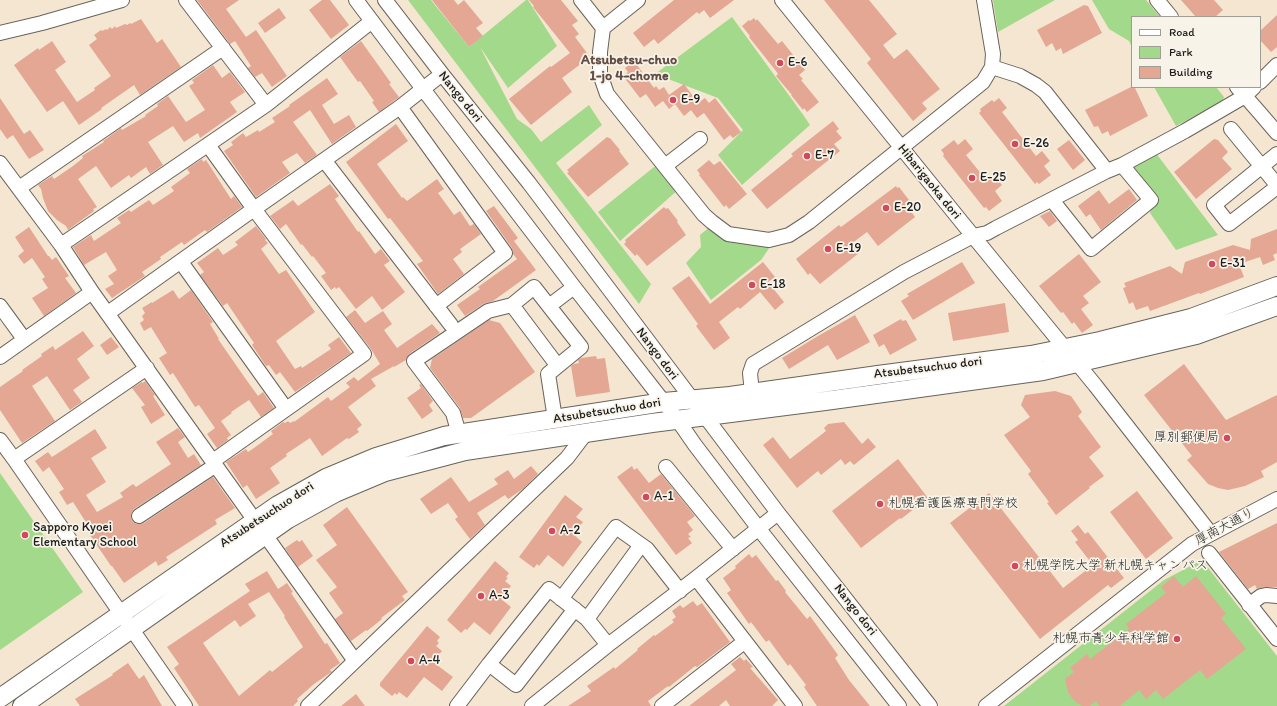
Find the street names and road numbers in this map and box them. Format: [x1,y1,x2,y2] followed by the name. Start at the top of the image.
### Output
[435,68,485,126] street label: Nango dori
[894,141,964,223] street label: Hibarigaoka dori
[632,325,682,383] street label: Nango dori
[873,354,983,382] street label: Atsubetsuchuo dori
[552,395,662,427] street label: Atsubetsuchuo dori
[217,479,317,551] street label: Atsubetsuchuo dori
[1193,505,1257,549] street label: 厚南大通り
[830,581,880,639] street label: Nango dori

